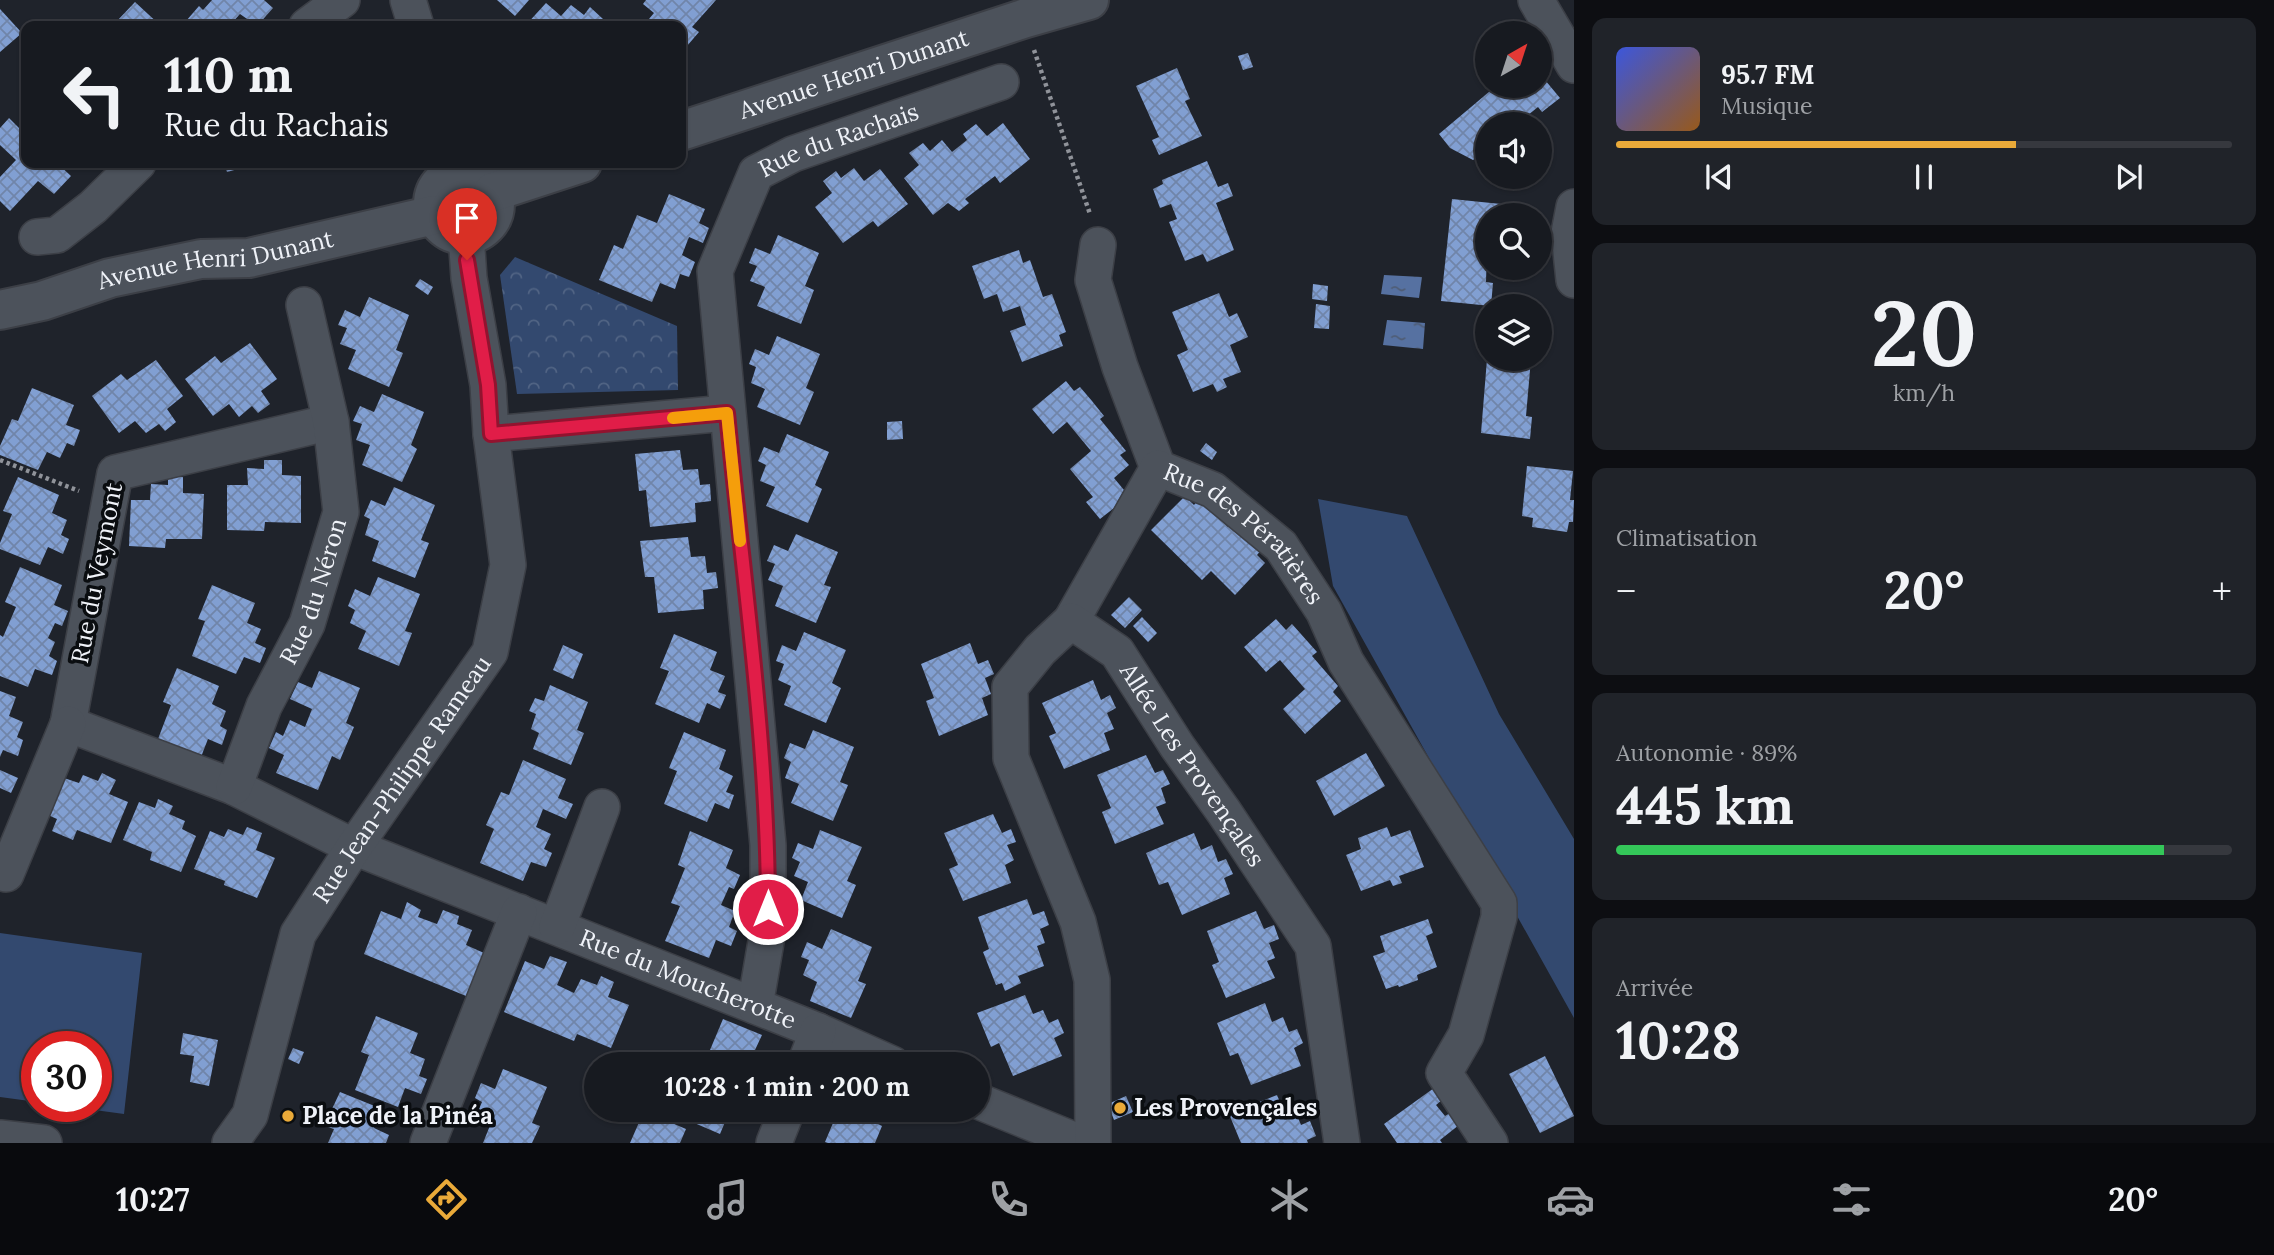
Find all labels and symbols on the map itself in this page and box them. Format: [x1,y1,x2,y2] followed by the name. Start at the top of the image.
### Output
[1475,21,1552,98] north arrow
[734,22,973,126] street label: Avenue Henri Dunant
[753,96,923,184] street label: Rue du Rachais
[437,188,497,260] pin
[92,223,337,297] street label: Avenue Henri Dunant
[1159,456,1331,610] street label: Rue des Pératières
[64,479,129,666] street label: Rue du Veymont
[272,514,353,670] street label: Rue du Néron
[306,649,498,909] street label: Rue Jean-Philippe Rameau
[1113,656,1272,872] street label: Allée Les Provençales
[731,872,805,946] position arrow
[575,922,801,1036] street label: Rue du Moucherotte
[21,1031,112,1122] speed limit sign: 30
[1134,1092,1317,1123] place label: Les Provençales
[302,1100,493,1131] place label: Place de la Pinéa
[1112,1100,1128,1116] marker: Les Provençales
[280,1108,296,1124] marker: Place de la Pinéa

